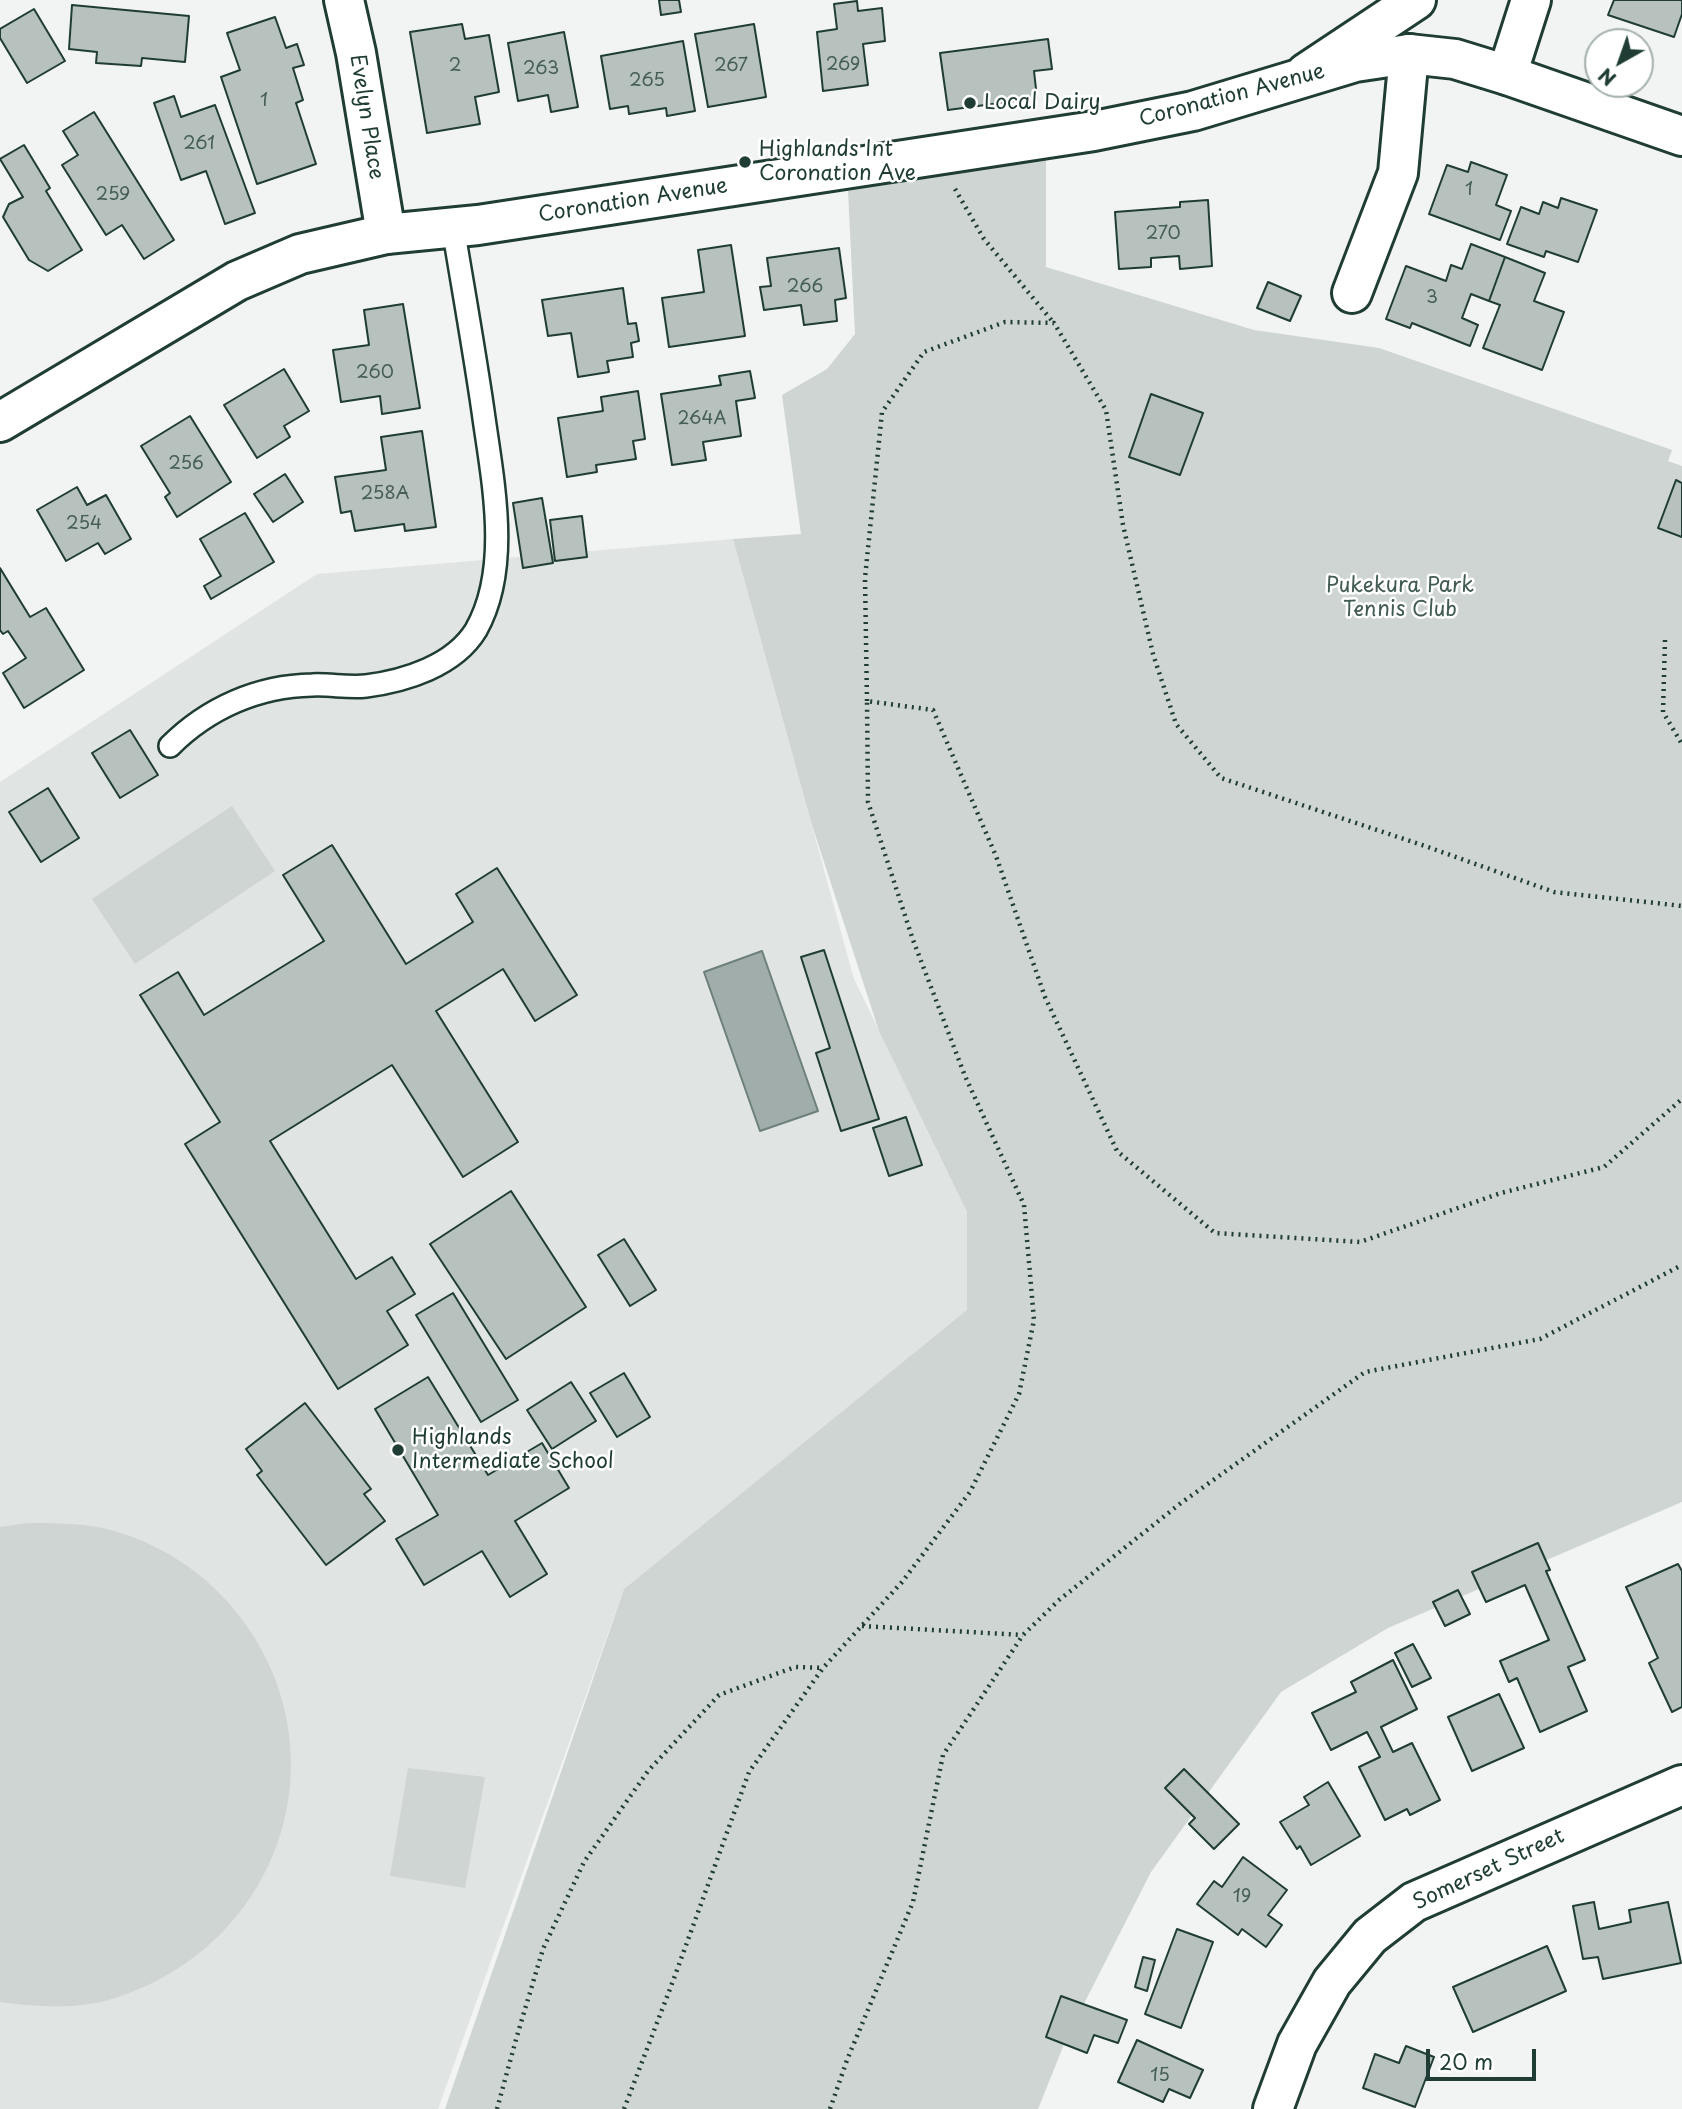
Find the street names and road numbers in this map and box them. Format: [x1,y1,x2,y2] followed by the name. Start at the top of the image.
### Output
[344,53,388,181] street label: Evelyn Place
[1136,59,1328,133] street label: Coronation Avenue
[537,174,729,228] street label: Coronation Avenue
[1409,1824,1569,1916] street label: Somerset Street

